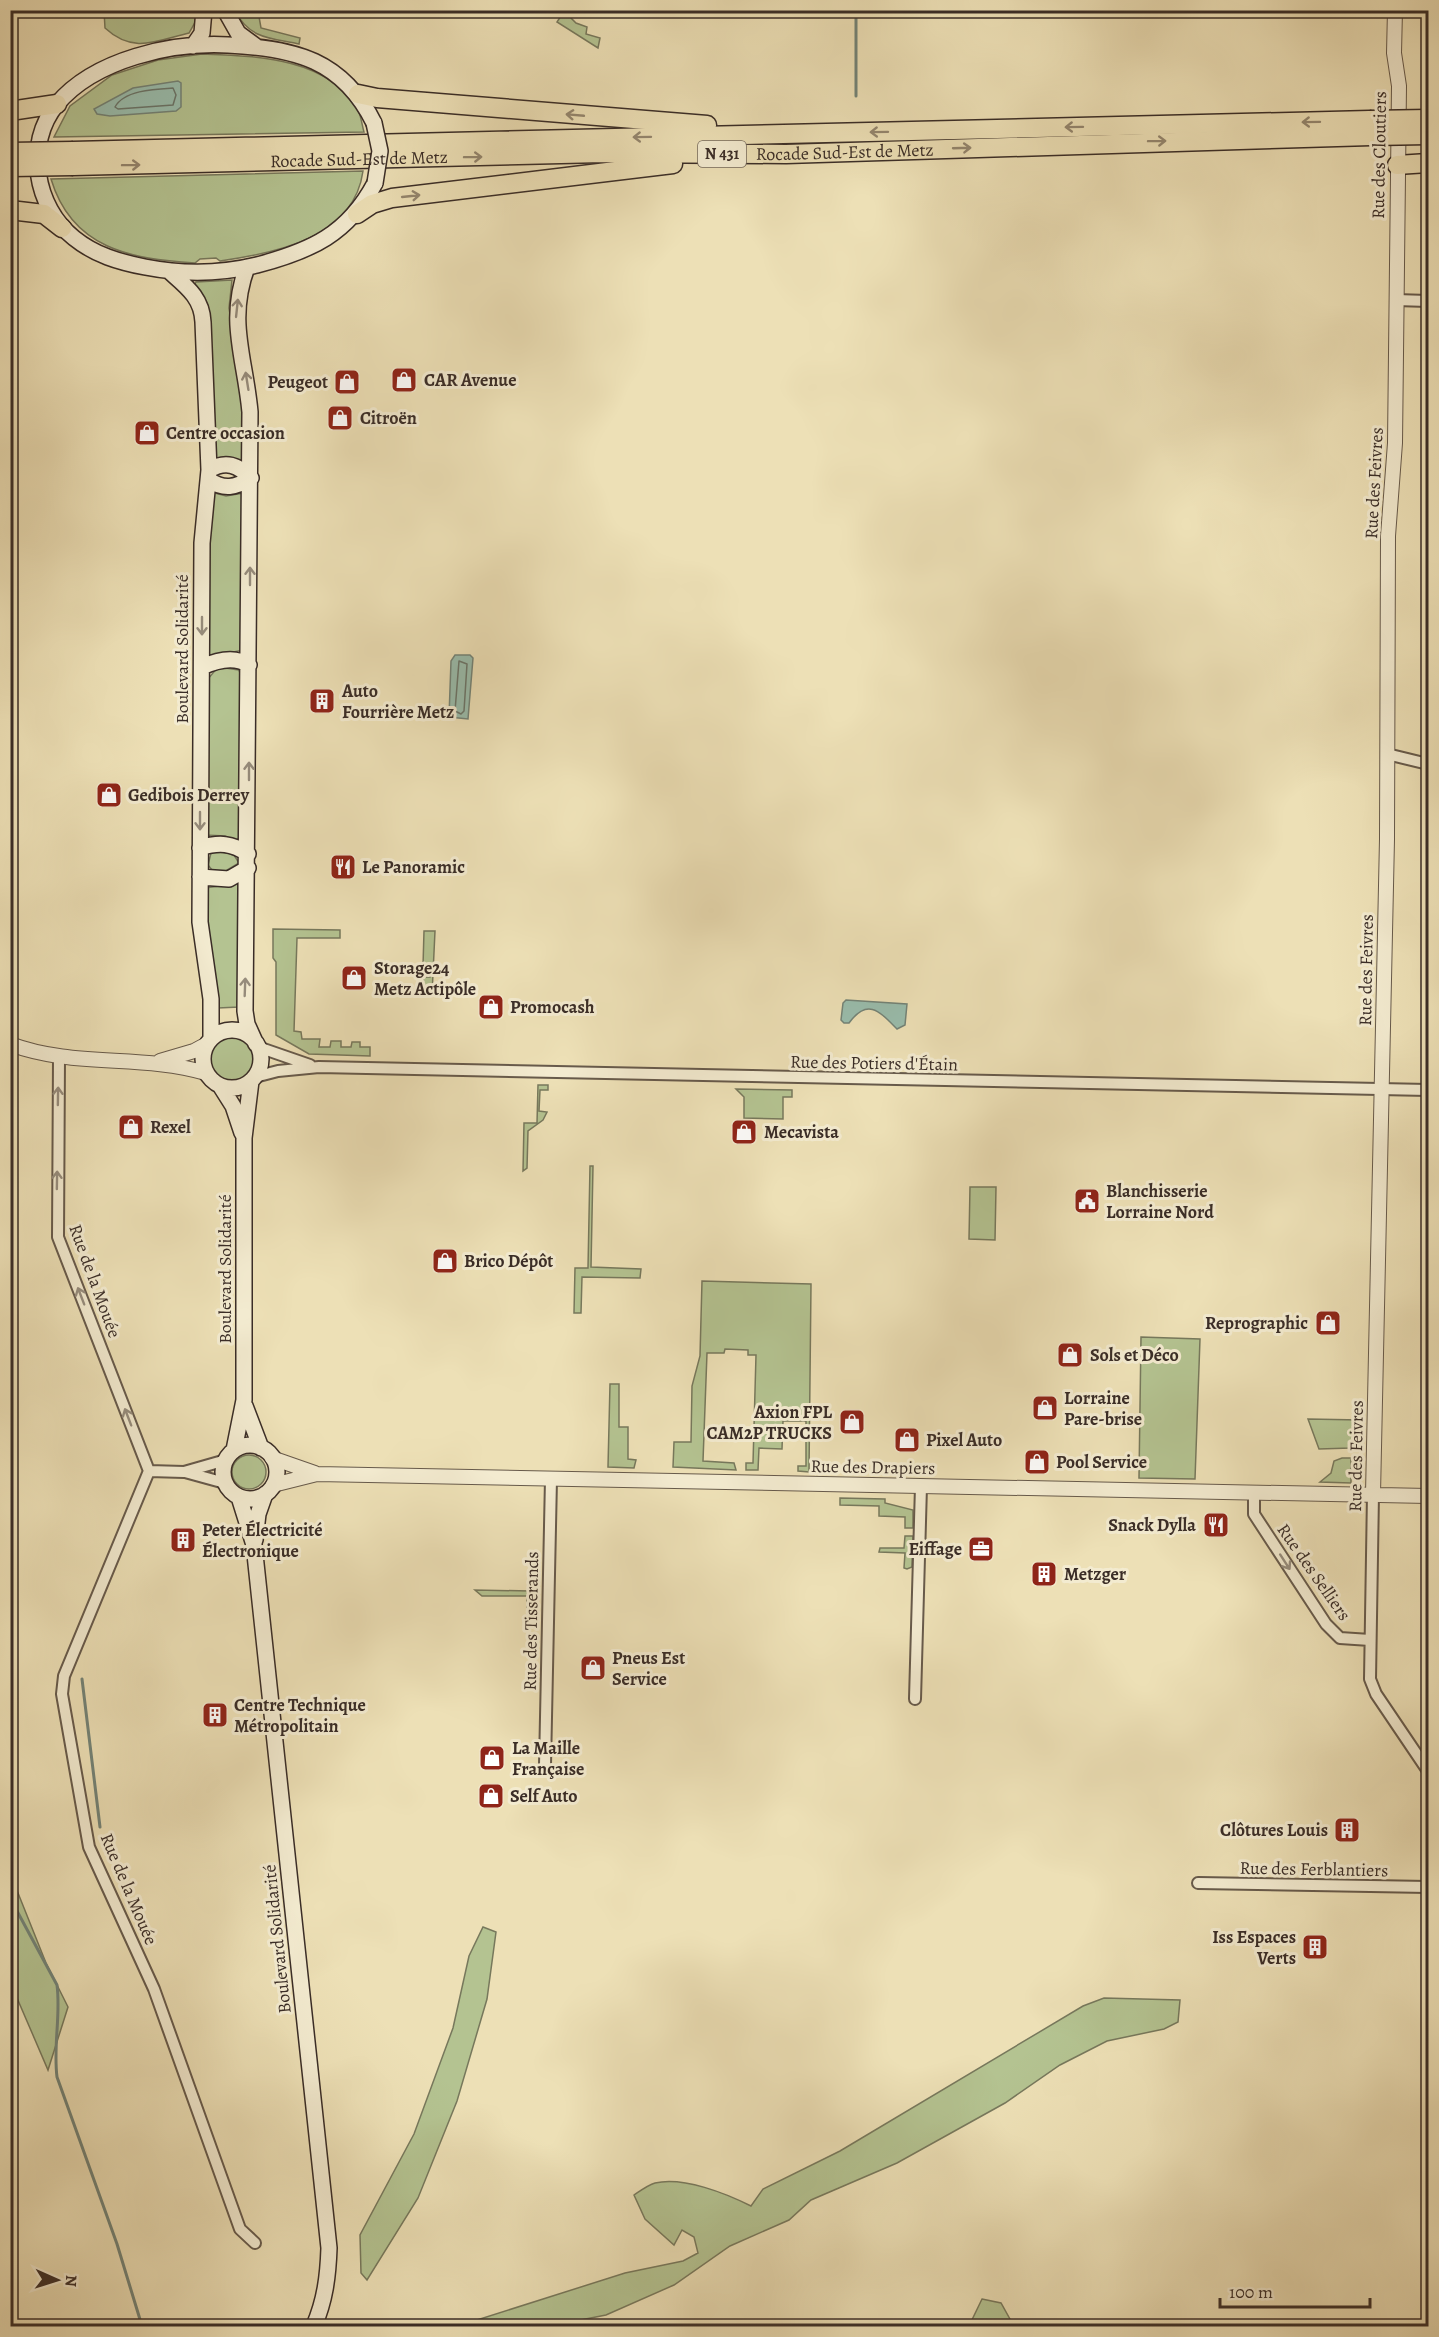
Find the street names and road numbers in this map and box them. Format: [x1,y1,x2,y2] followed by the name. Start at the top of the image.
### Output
[1366,91,1392,219] street label: Rue des Cloutiers
[756,137,934,166] street label: Rocade Sud-Est de Metz
[698,141,746,167] road number: N 431
[270,145,448,173] street label: Rocade Sud-Est de Metz
[1359,426,1389,540] street label: Rue des Feivres
[170,574,194,724] street label: Boulevard Solidarité
[1353,914,1379,1026] street label: Rue des Feivres
[790,1050,958,1076] street label: Rue des Potiers d'Étain
[213,1194,237,1344] street label: Boulevard Solidarité
[63,1221,127,1341] street label: Rue de la Mouée
[1343,1400,1369,1512] street label: Rue des Feivres
[810,1454,936,1480] street label: Rue des Drapiers
[1272,1519,1356,1625] street label: Rue des Selliers
[518,1551,544,1691] street label: Rue des Tisserands
[95,1829,163,1949] street label: Rue de la Mouée
[1239,1856,1389,1882] street label: Rue des Ferblantiers
[257,1863,297,2015] street label: Boulevard Solidarité

